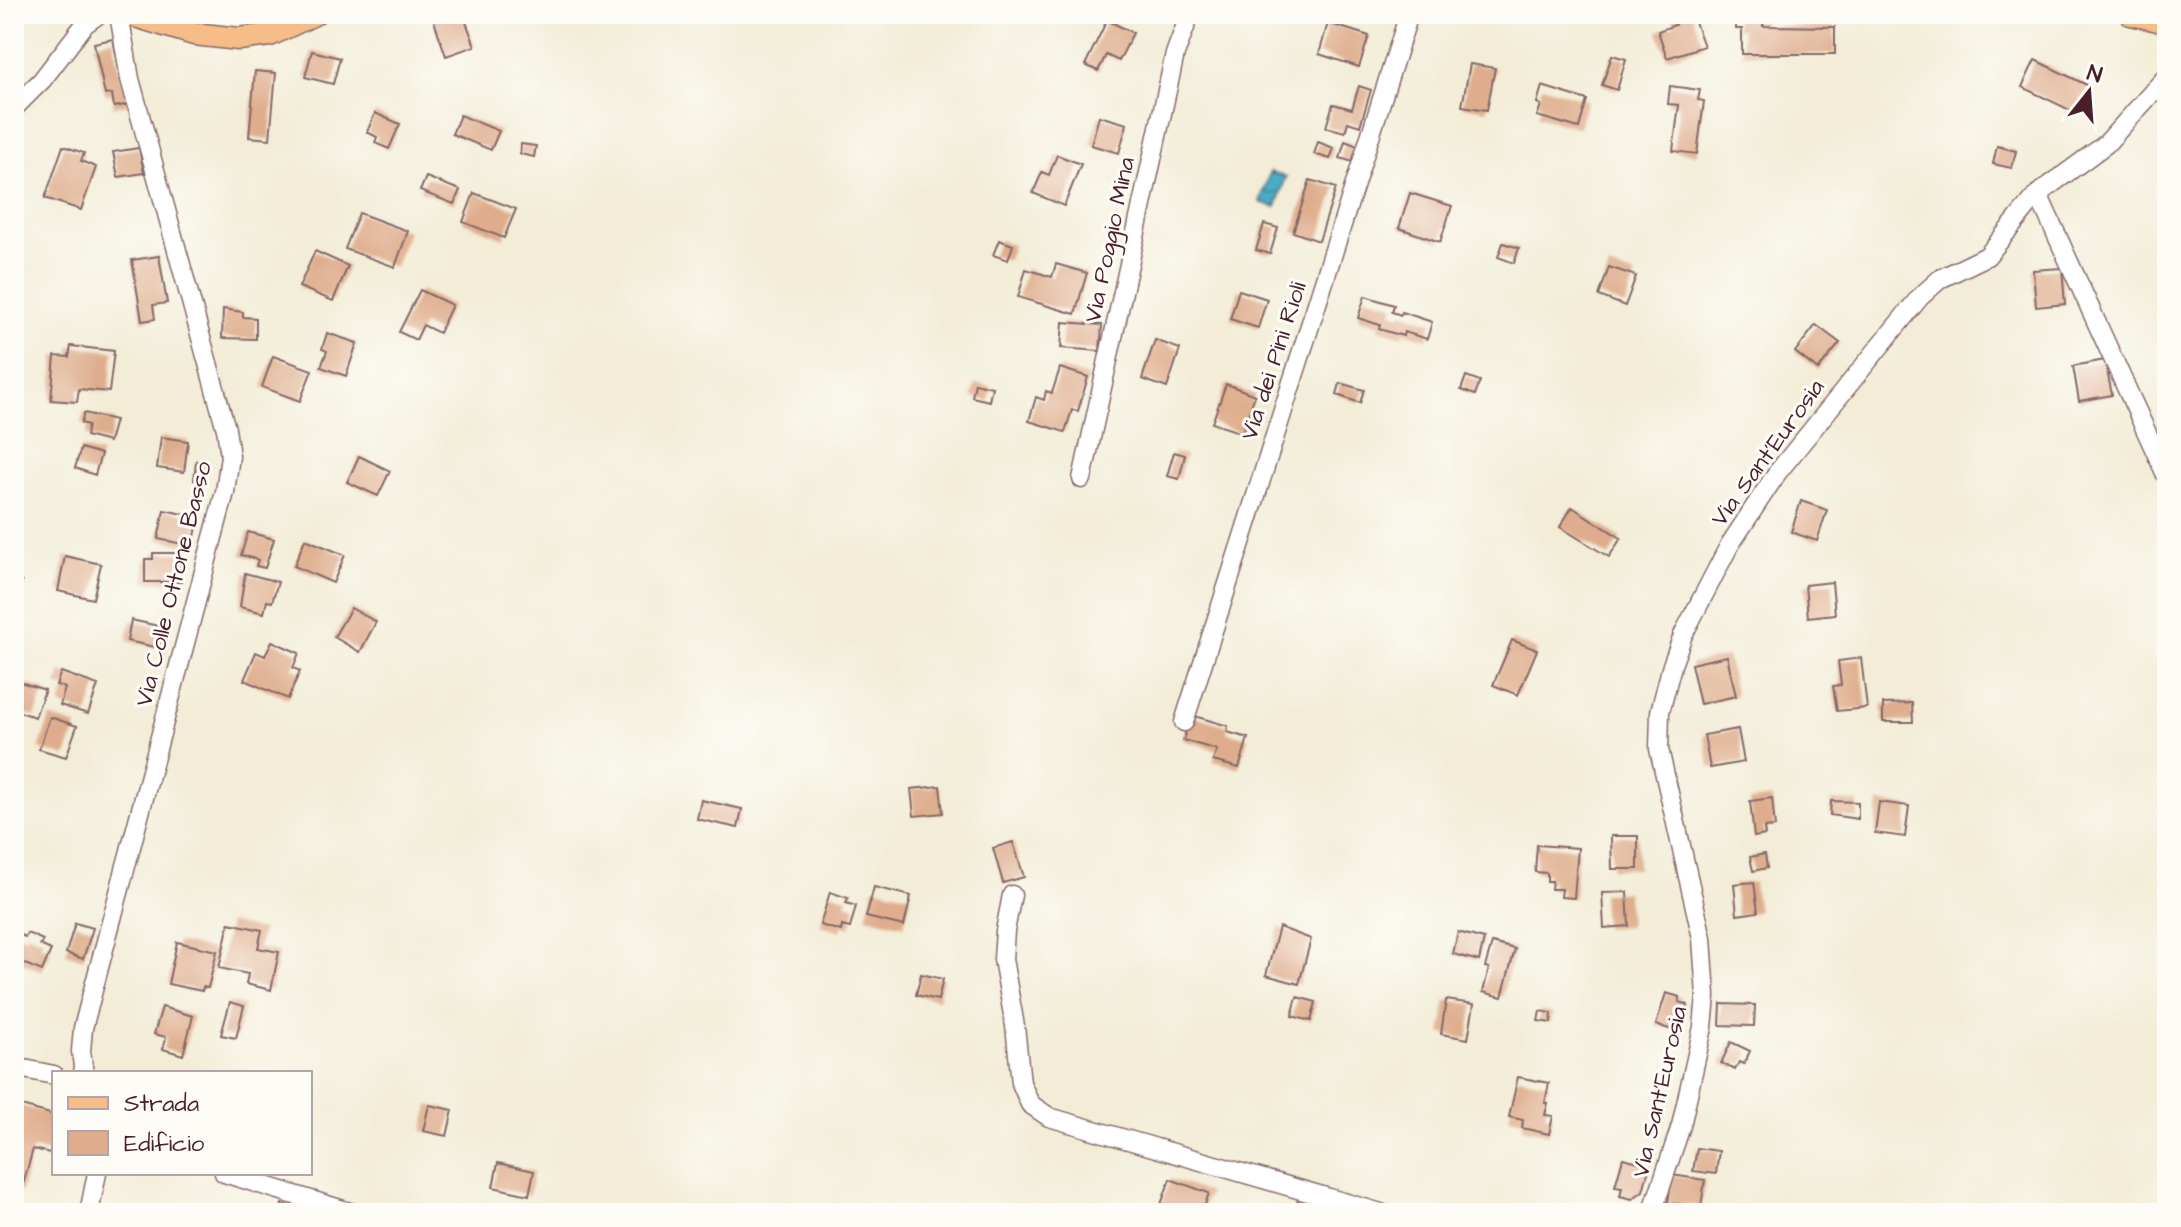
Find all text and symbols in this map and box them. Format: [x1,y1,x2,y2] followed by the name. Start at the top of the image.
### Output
[2049,52,2129,132] north arrow
[2083,57,2106,91] text: N
[1076,154,1145,326] street label: Via Poggio Mina
[1232,277,1316,445] street label: Via dei Pini Rioli
[1703,372,1833,534] street label: Via Sant'Eurosia
[127,457,221,710] street label: Via Colle Ottone Basso
[1624,1003,1696,1181] street label: Via Sant'Eurosia
[52,1071,312,1175] legend
[124,1087,199,1121] text: Strada
[124,1127,205,1161] text: Edificio

